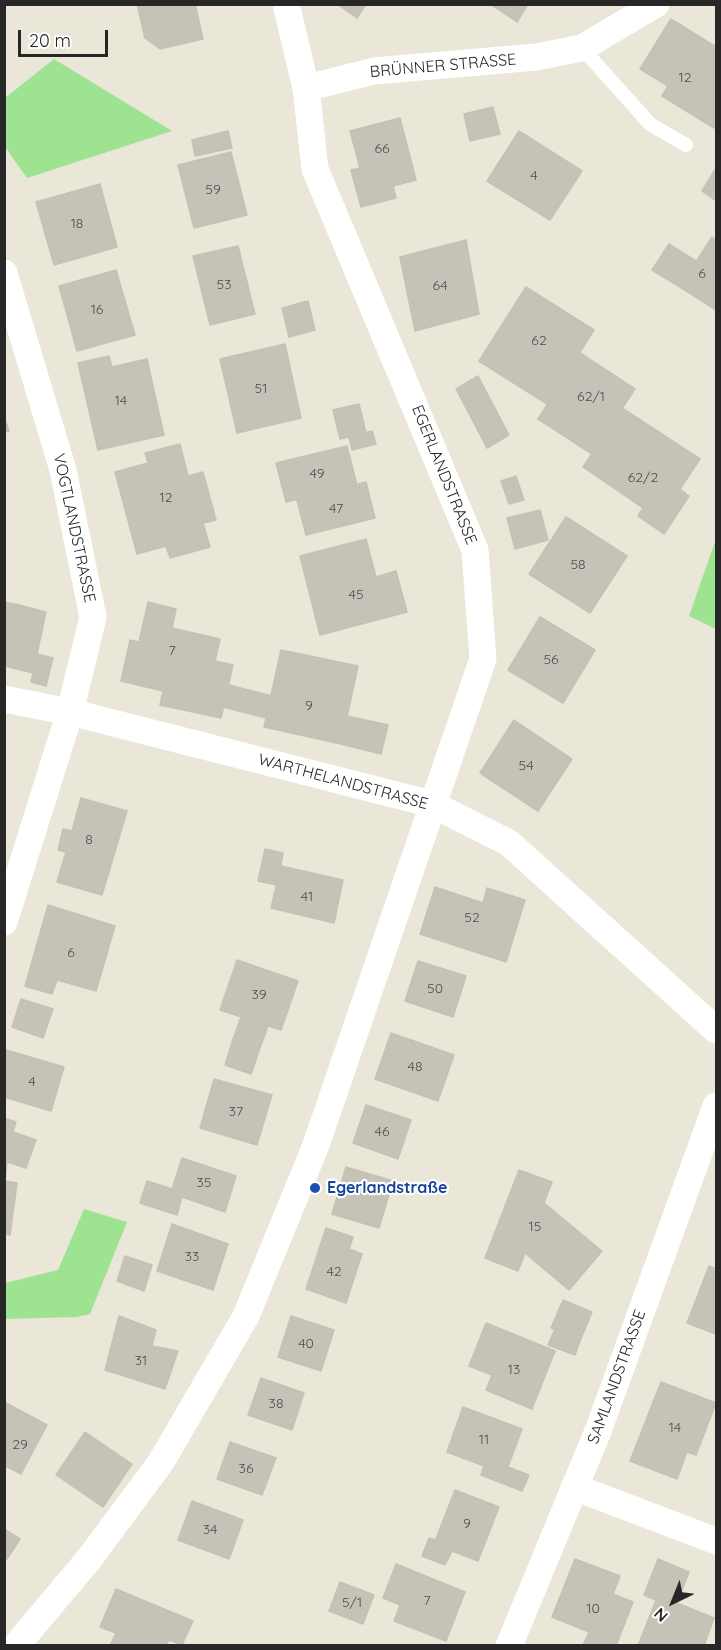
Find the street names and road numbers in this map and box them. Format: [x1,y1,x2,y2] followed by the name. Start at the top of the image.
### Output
[369,50,517,82] street label: BRÜNNER STRASSE
[407,402,481,548] street label: EGERLANDSTRASSE
[49,452,99,604] street label: VOGTLANDSTRASSE
[256,750,430,814] street label: WARTHELANDSTRASSE
[584,1307,650,1447] street label: SAMLANDSTRASSE

